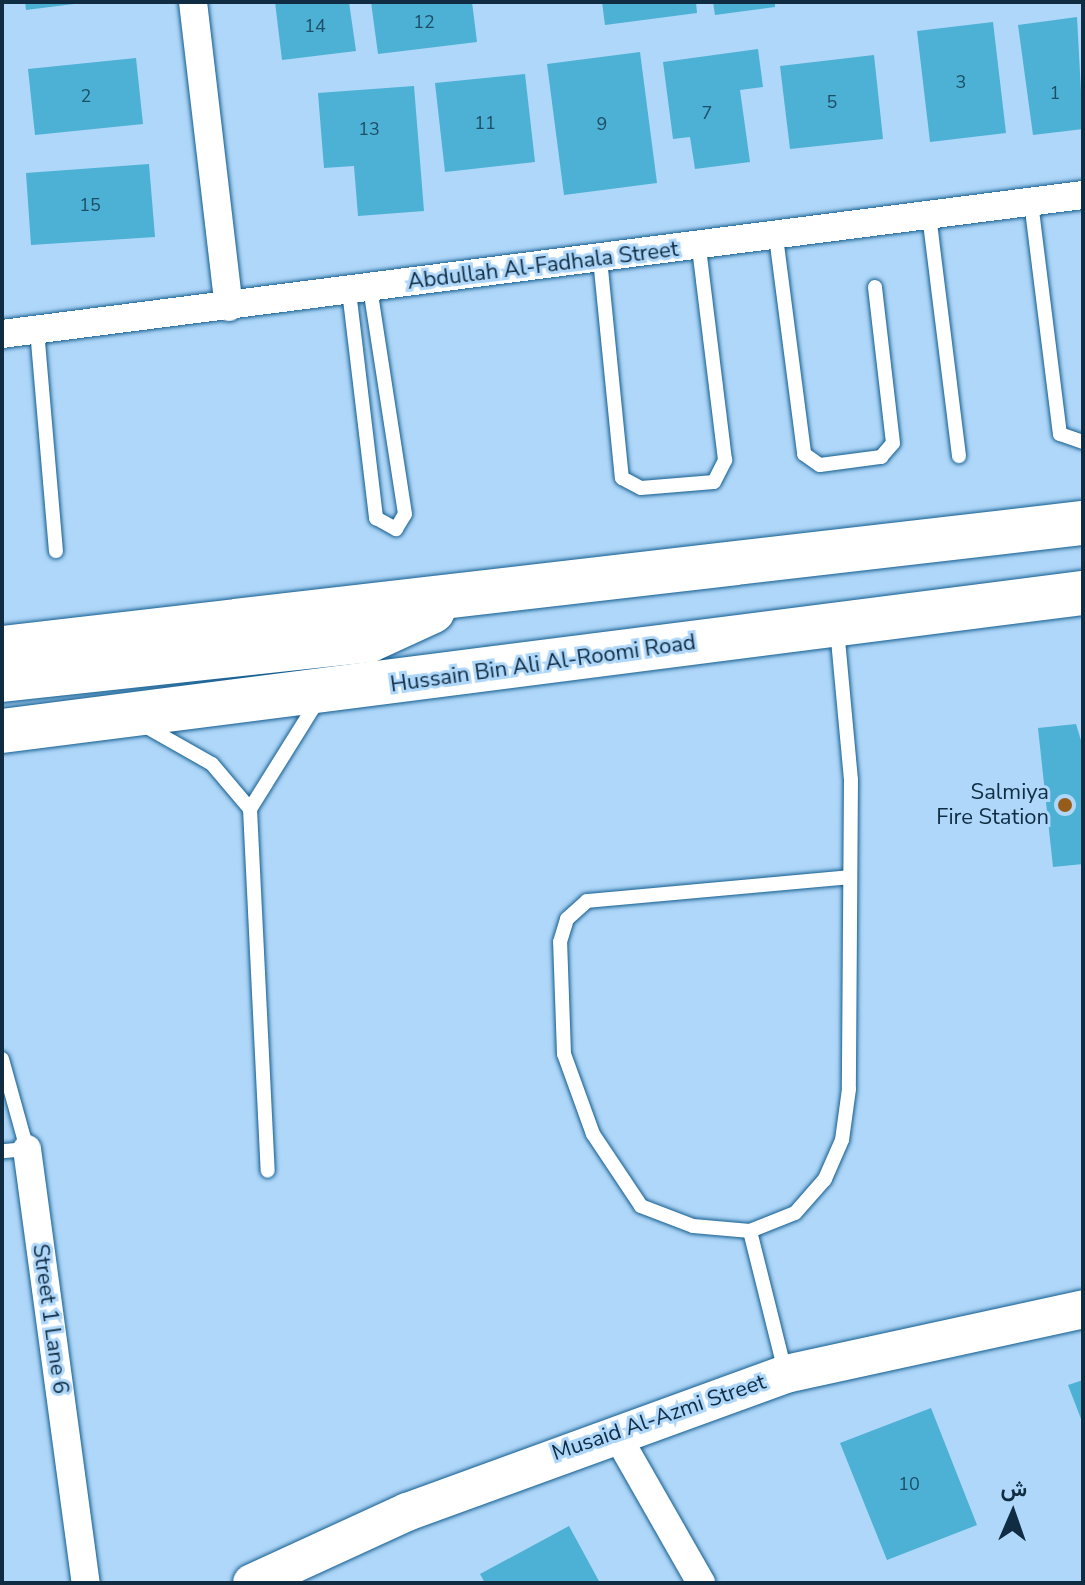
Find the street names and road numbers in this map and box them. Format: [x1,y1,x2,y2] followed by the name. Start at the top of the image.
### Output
[406,236,680,296] street label: Abdullah Al-Fadhala Street
[389,629,697,699] street label: Hussain Bin Ali Al-Roomi Road
[26,1242,74,1396] street label: Street 1 Lane 6
[549,1369,769,1467] street label: Musaid Al-Azmi Street

